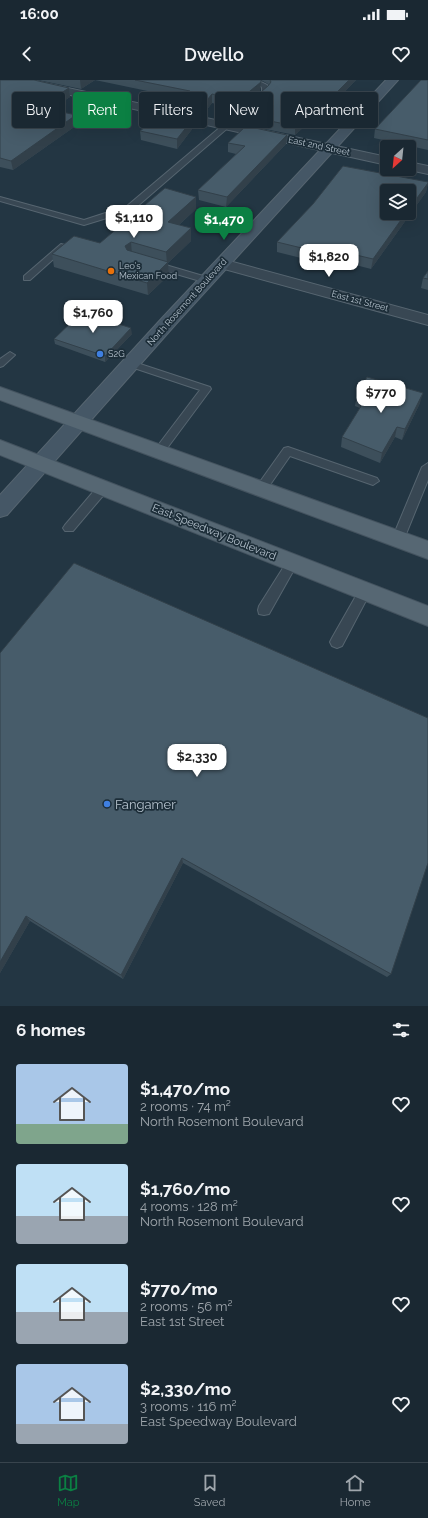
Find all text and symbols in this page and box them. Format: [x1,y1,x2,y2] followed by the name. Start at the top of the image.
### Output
[20,5,59,23] text: 16:00
[16,43,38,65] icon: back
[390,43,412,65] icon: heart
[184,44,244,65] text: Dwello
[12,92,65,128] chip: Buy
[73,92,131,128] chip: Rent
[139,92,207,128] chip: Filters
[215,92,273,128] chip: New
[281,92,378,128] chip: Apartment
[287,135,351,157] street label: East 2nd Street
[380,140,416,176] north arrow
[380,140,416,220] map controls
[380,184,416,220] button: layers
[101,205,167,239] pin: $1,110
[191,207,257,241] pin: $1,470
[115,210,153,225] text: $1,110
[204,212,244,227] text: $1,470
[296,244,362,278] pin: $1,820
[309,249,349,264] text: $1,820
[145,256,229,347] street label: North Rosemont Boulevard
[119,261,178,281] place label: Leo's Mexican Food
[106,266,116,276] marker: Leo's Mexican Food
[330,289,390,313] street label: East 1st Street
[60,300,126,334] pin: $1,760
[73,305,113,320] text: $1,760
[95,349,105,359] marker: S2G
[108,349,125,359] place label: S2G
[357,380,405,414] pin: $770
[366,385,396,400] text: $770
[150,501,278,563] street label: East Speedway Boulevard
[164,744,230,778] pin: $2,330
[176,749,218,764] text: $2,330
[115,797,176,812] place label: Fangamer
[102,799,112,809] marker: Fangamer
[390,1019,412,1041] icon: filters
[16,1020,85,1040] text: 6 homes
[140,1079,230,1099] text: $1,470/mo
[48,1080,96,1128] icon: home
[390,1093,412,1115] icon: heart
[140,1099,231,1114] text: 2 rooms · 74 m²
[140,1114,304,1129] text: North Rosemont Boulevard
[140,1179,230,1199] text: $1,760/mo
[48,1180,96,1228] icon: home
[390,1193,412,1215] icon: heart
[140,1199,238,1214] text: 4 rooms · 128 m²
[140,1214,304,1229] text: North Rosemont Boulevard
[140,1279,218,1299] text: $770/mo
[48,1280,96,1328] icon: home
[390,1293,412,1315] icon: heart
[140,1299,232,1314] text: 2 rooms · 56 m²
[140,1314,224,1329] text: East 1st Street
[140,1379,231,1399] text: $2,330/mo
[48,1380,96,1428] icon: home
[390,1393,412,1415] icon: heart
[140,1399,237,1414] text: 3 rooms · 116 m²
[140,1414,297,1429] text: East Speedway Boulevard
[57,1472,80,1509] tab: Map
[194,1472,225,1509] tab: Saved
[340,1472,371,1509] tab: Home

